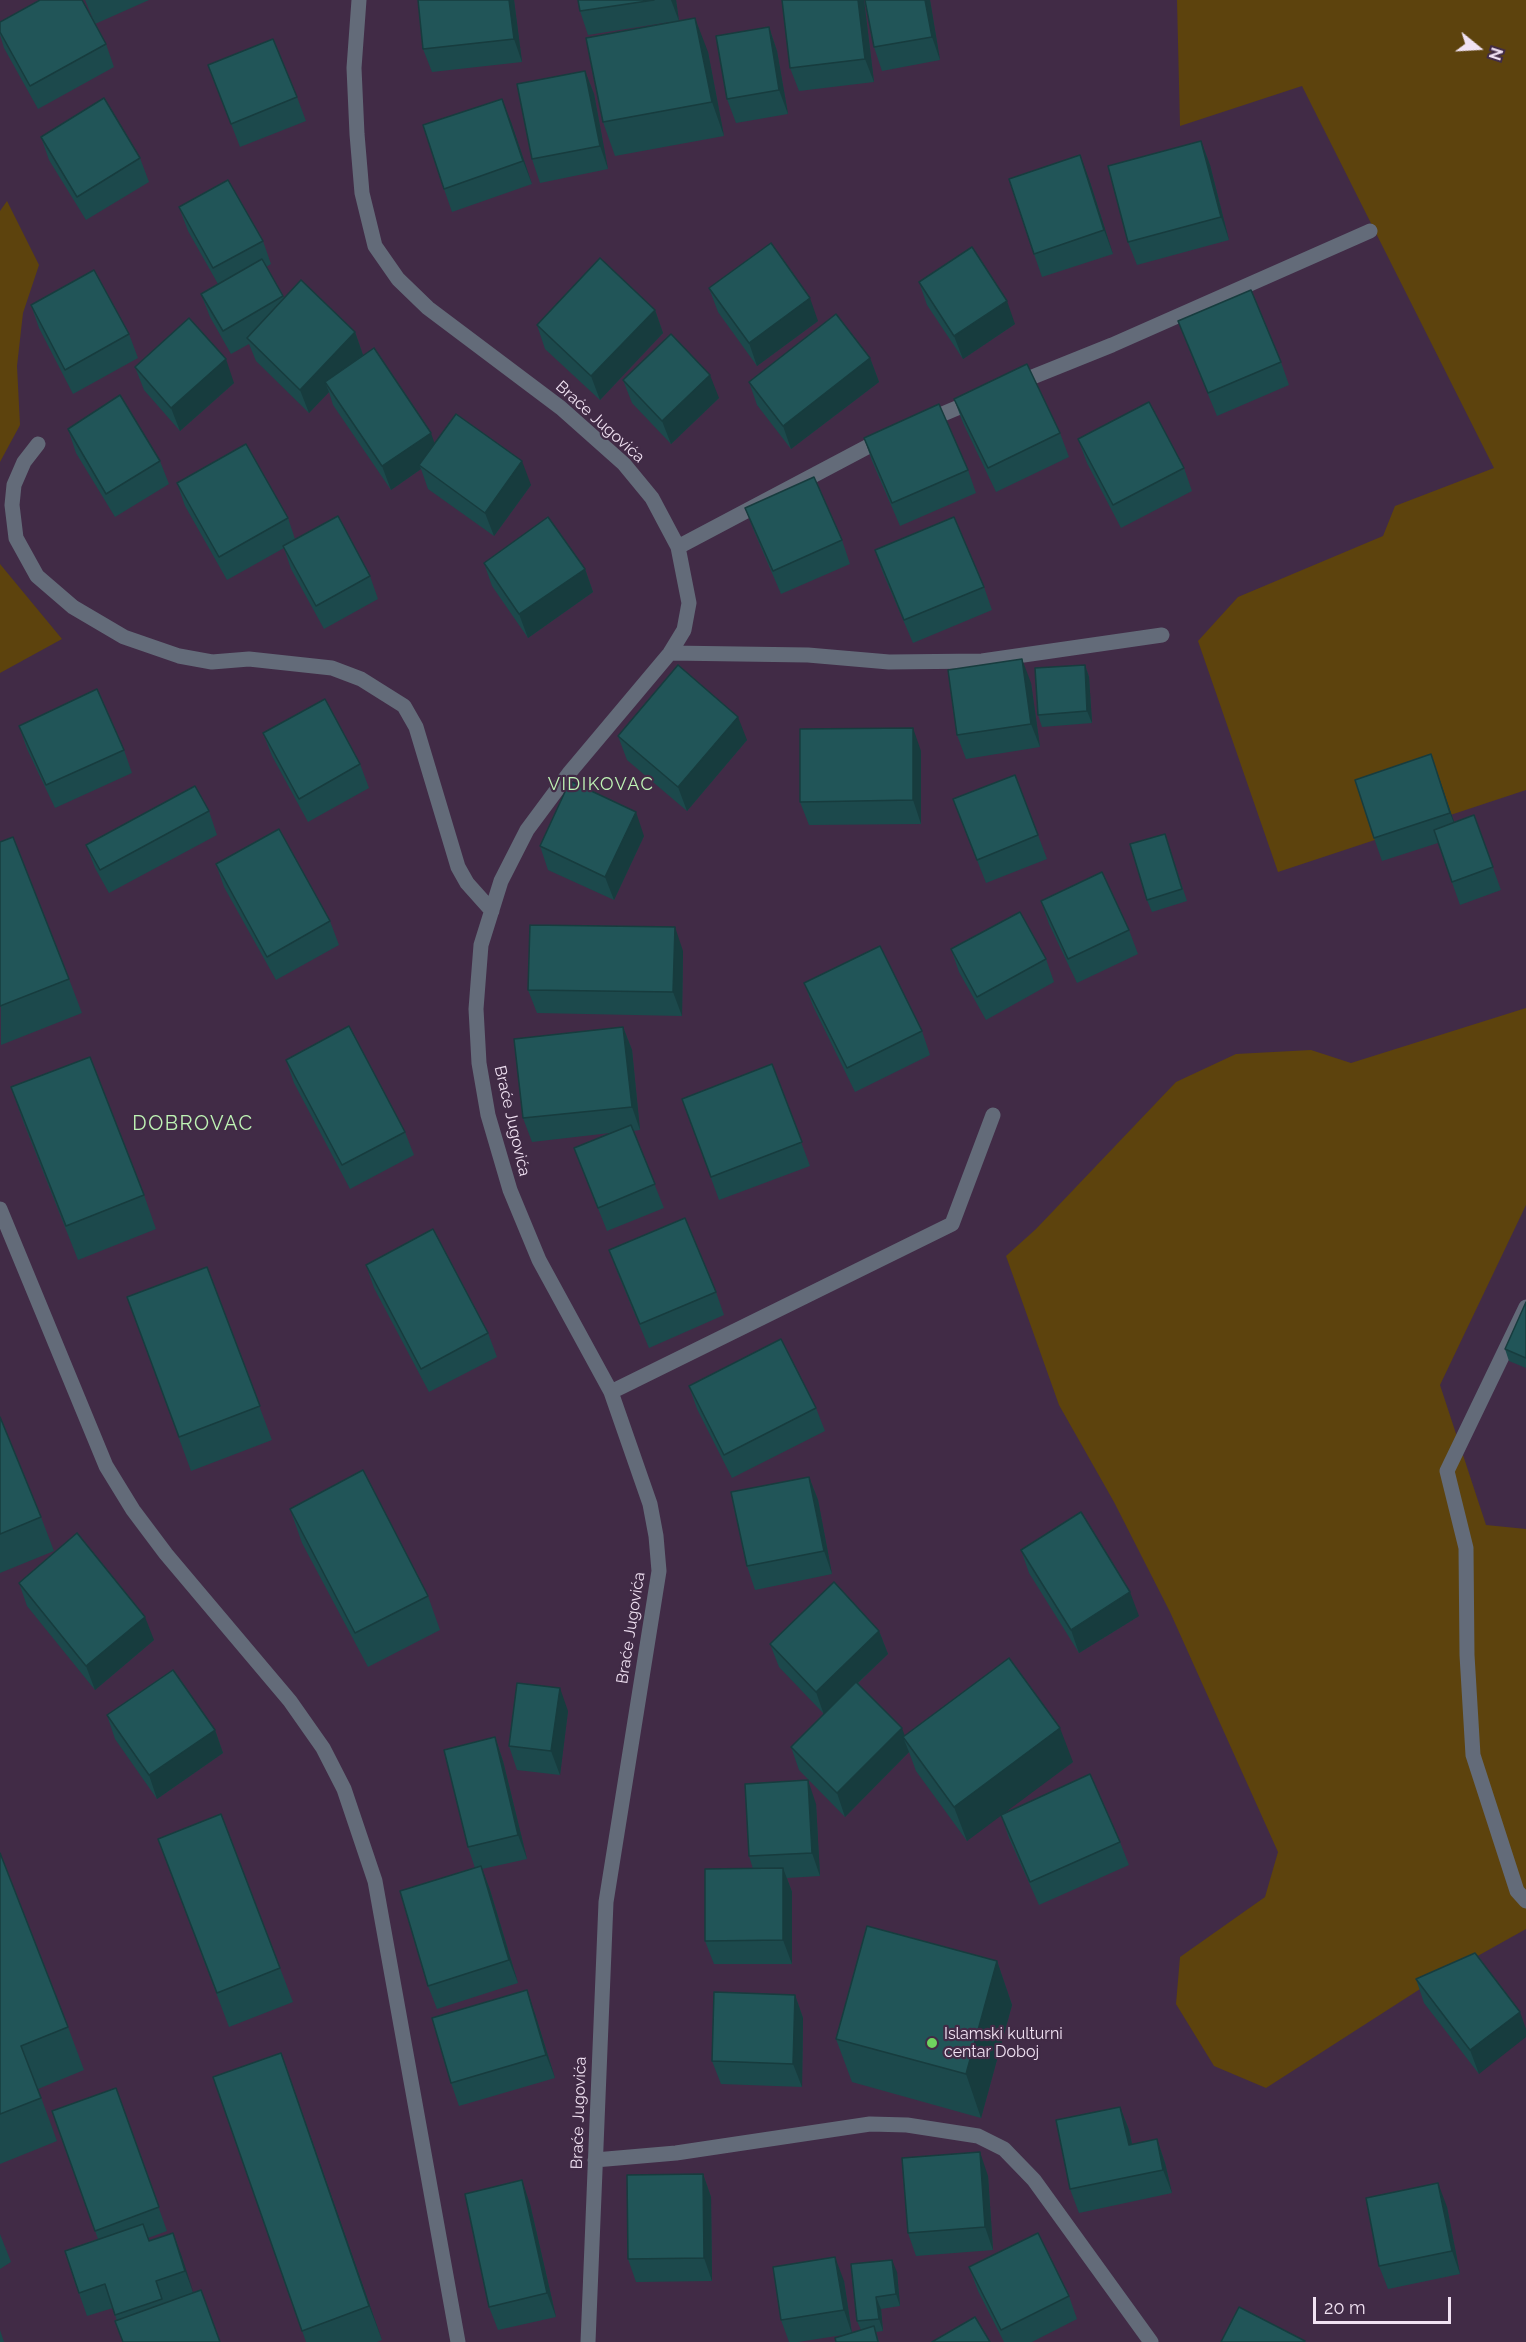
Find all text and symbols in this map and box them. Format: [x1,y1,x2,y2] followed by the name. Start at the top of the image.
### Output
[1448,18,1508,78] north arrow
[1485,45,1507,62] text: N
[552,377,648,467] street label: Braće Jugovića
[548,774,654,796] district label: VIDIKOVAC
[490,1064,534,1178] street label: Braće Jugovića
[132,1112,254,1136] district label: DOBROVAC
[613,1571,649,1685] street label: Braće Jugovića
[944,2024,1063,2062] place label: Islamski kulturni centar Doboj
[925,2036,939,2050] marker: Islamski kulturni centar Doboj
[567,2056,591,2170] street label: Braće Jugovića
[1316,2285,1454,2323] scale bar
[1324,2297,1366,2318] text: 20 m

